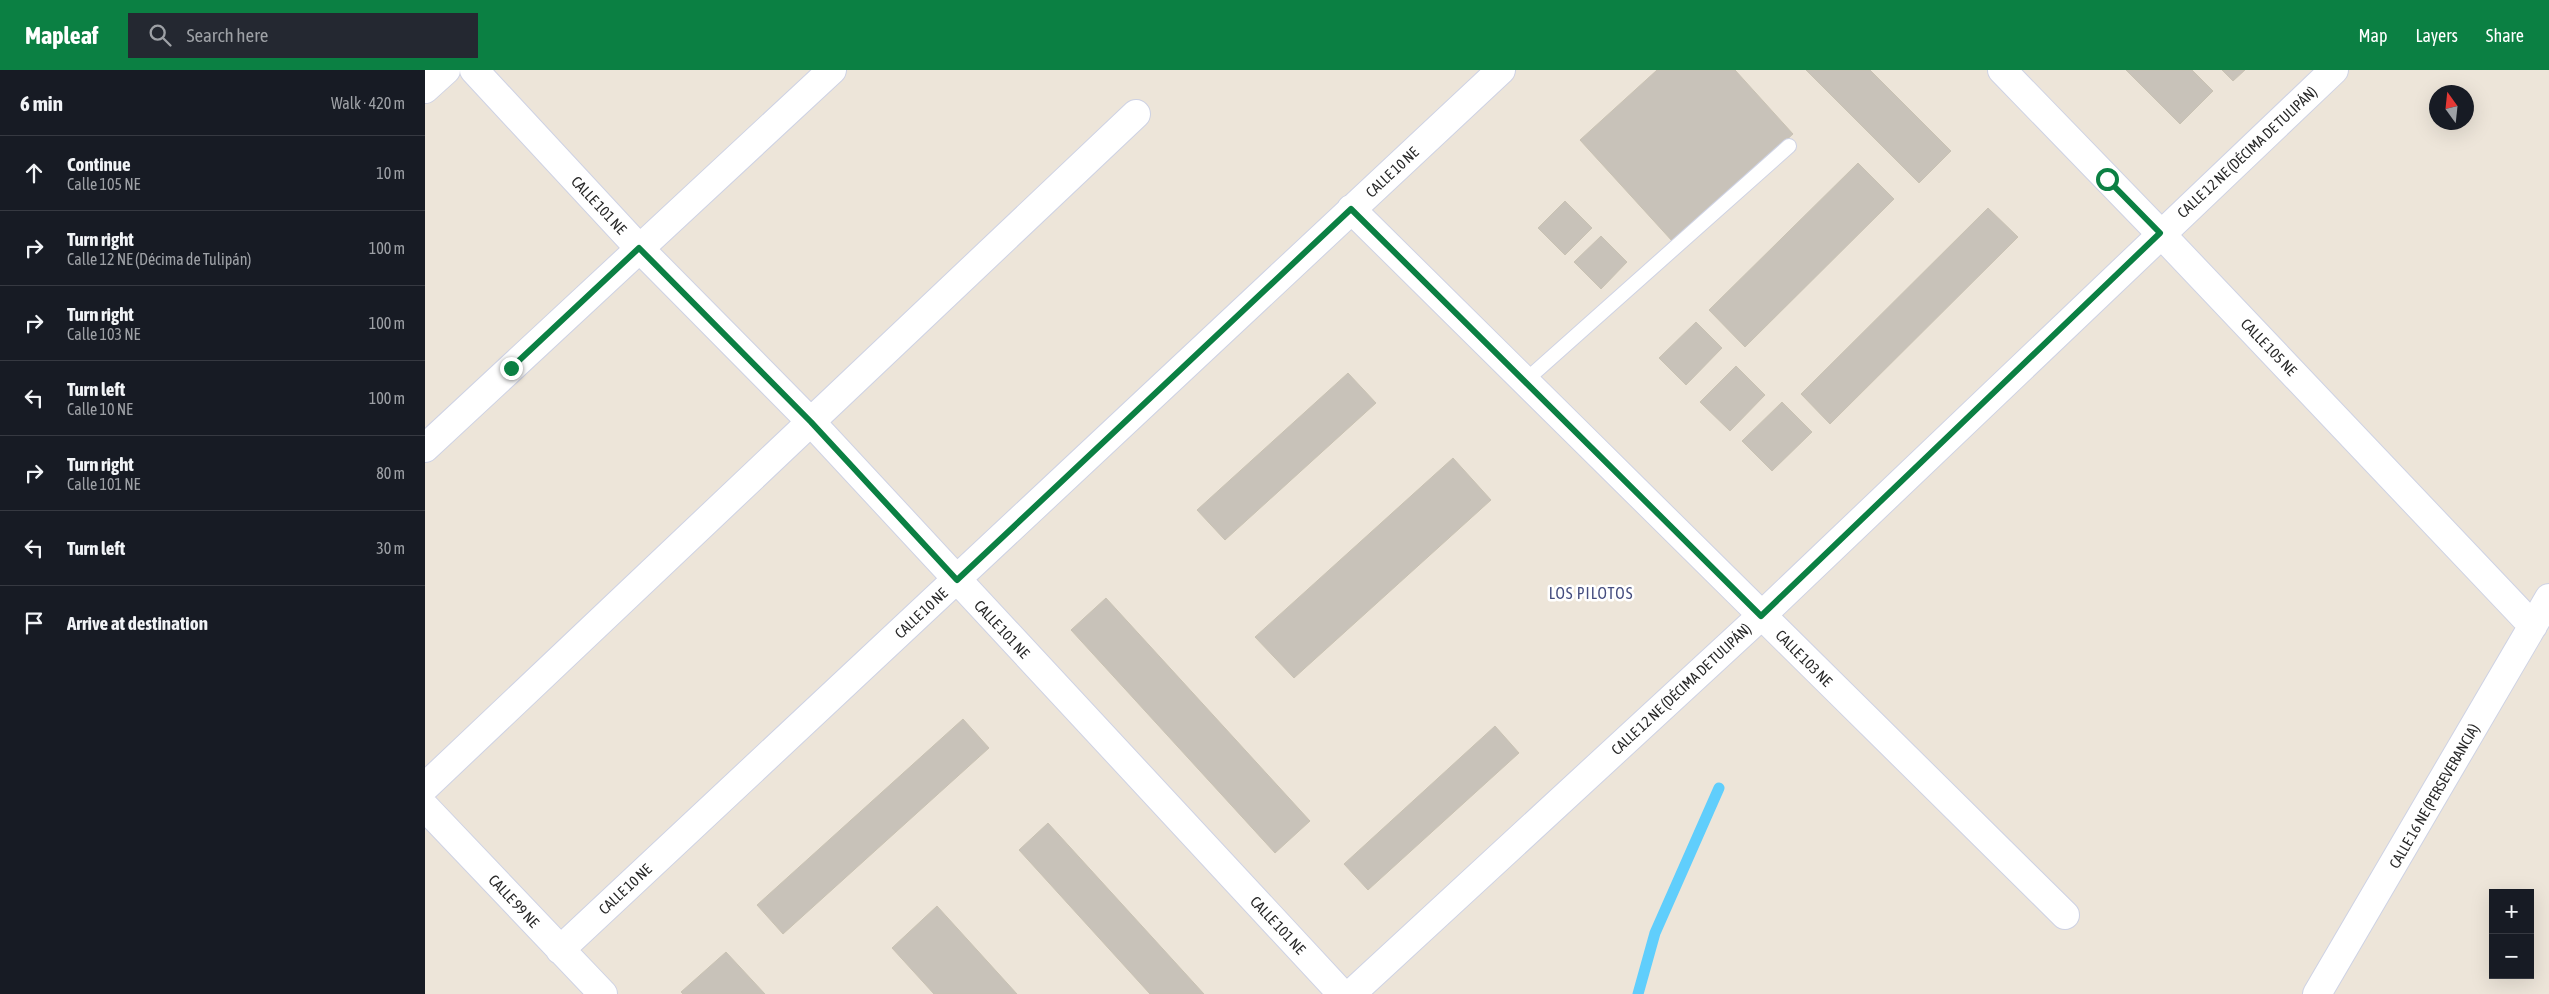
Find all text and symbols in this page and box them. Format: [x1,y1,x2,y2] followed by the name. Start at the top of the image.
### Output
[128,13,478,58] search box
[146,21,174,49] icon: search
[25,22,98,49] text: Mapleaf
[186,24,268,46] text: Search here
[2358,25,2387,46] text: Map
[2415,25,2458,46] text: Layers
[2486,25,2524,46] text: Share
[2174,83,2320,221] street label: CALLE 12 NE (DÉCIMA DE TULIPÁN)
[2429,85,2474,130] north arrow
[20,91,63,115] text: 6 min
[331,94,405,112] text: Walk · 420 m
[1362,143,1422,201] street label: CALLE 10 NE
[67,153,131,175] text: Continue
[20,159,48,187] icon: ahead
[376,164,405,182] text: 10 m
[2096,168,2119,191] route start
[568,173,630,238] street label: CALLE 101 NE
[67,175,140,193] text: Calle 105 NE
[67,228,134,250] text: Turn right
[20,234,48,262] icon: right
[369,239,405,257] text: 100 m
[67,250,251,268] text: Calle 12 NE (Décima de Tulipán)
[67,303,134,325] text: Turn right
[20,309,48,337] icon: right
[369,314,405,332] text: 100 m
[2238,315,2301,379] street label: CALLE 105 NE
[67,325,140,343] text: Calle 103 NE
[500,357,523,380] route end
[67,378,125,400] text: Turn left
[20,384,48,412] icon: left
[369,389,405,407] text: 100 m
[67,400,133,418] text: Calle 10 NE
[67,453,134,475] text: Turn right
[20,459,48,487] icon: right
[376,464,405,482] text: 80 m
[67,475,140,493] text: Calle 101 NE
[20,534,48,562] icon: left
[67,537,125,559] text: Turn left
[376,539,405,557] text: 30 m
[891,584,951,642] street label: CALLE 10 NE
[1549,584,1633,602] district label: LOS PILOTOS
[971,597,1033,662] street label: CALLE 101 NE
[20,609,48,637] icon: arrive
[67,612,208,634] text: Arrive at destination
[1608,620,1754,758] street label: CALLE 12 NE (DÉCIMA DE TULIPÁN)
[1772,626,1836,690] street label: CALLE 103 NE
[2386,721,2482,871] street label: CALLE 16 NE (PERSEVERANCIA)
[595,860,655,918] street label: CALLE 10 NE
[485,871,543,931] street label: CALLE 99 NE
[2489,889,2534,979] map controls
[2489,889,2534,934] button: +
[1247,893,1309,958] street label: CALLE 101 NE
[2489,934,2534,979] button: −

